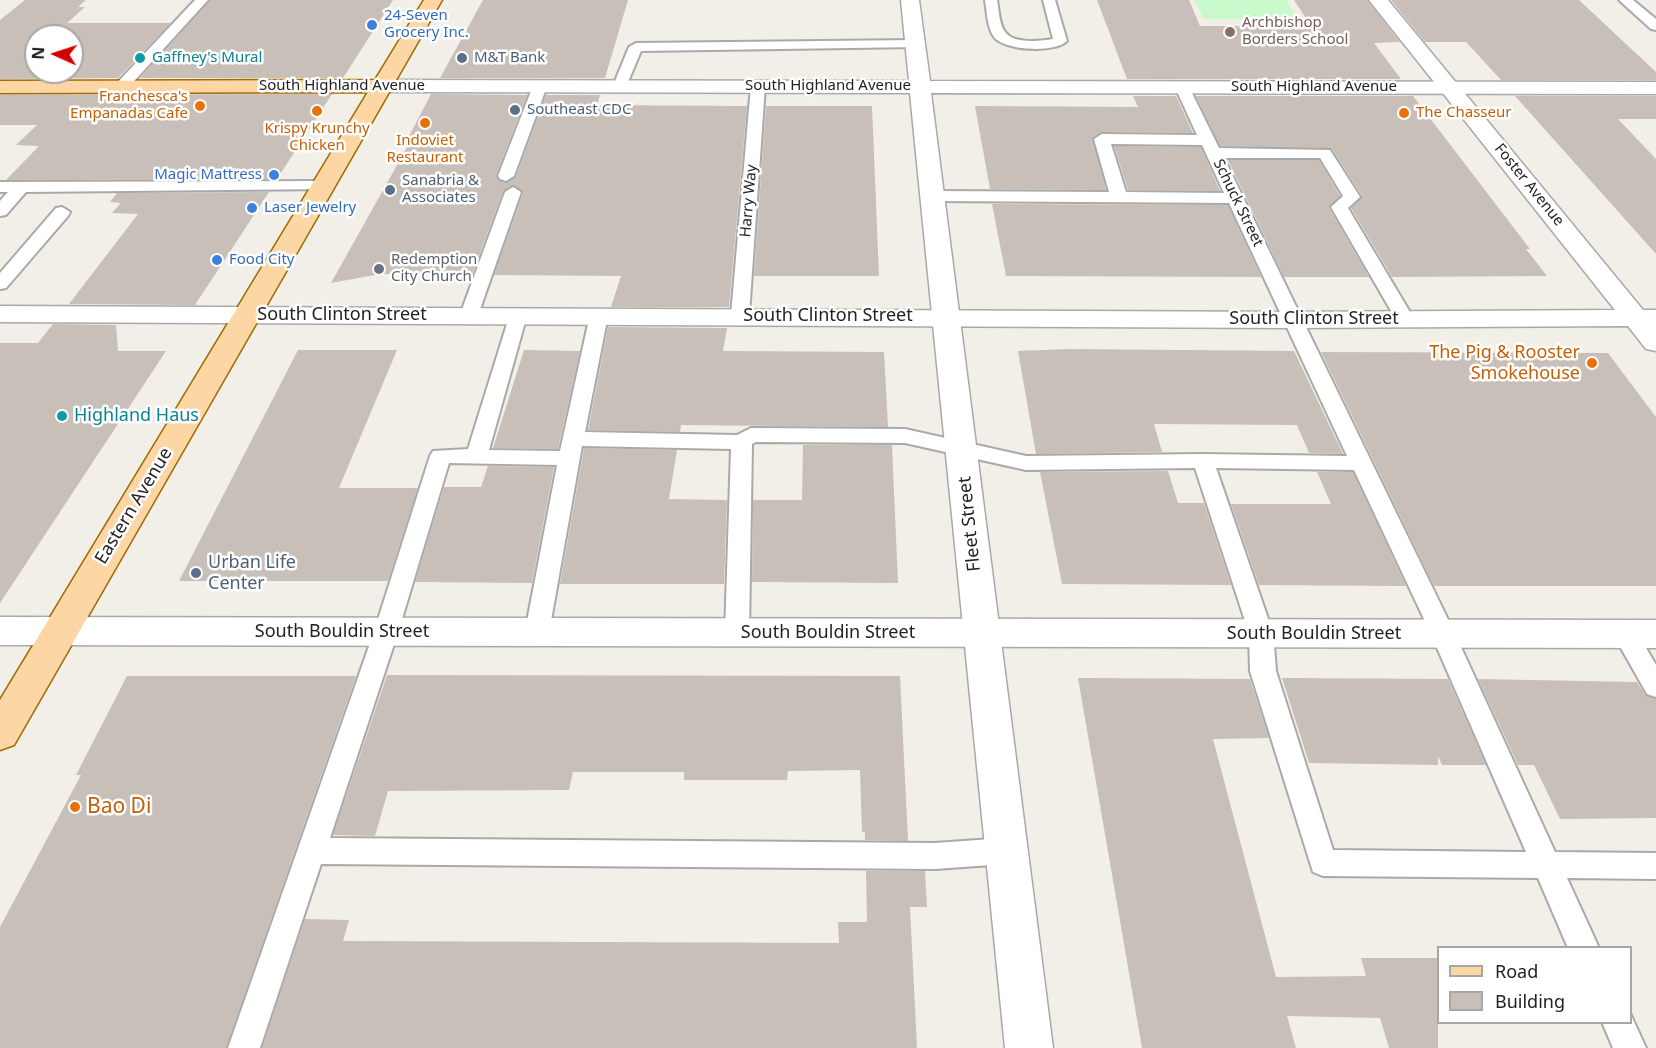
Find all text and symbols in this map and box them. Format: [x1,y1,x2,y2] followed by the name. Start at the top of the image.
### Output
[384,7,469,42] place label: 24-Seven Grocery Inc.
[1242,14,1348,49] place label: Archbishop Borders School
[365,18,379,32] marker: 24-Seven Grocery Inc.
[24,24,84,84] north arrow
[1223,25,1237,39] marker: Archbishop Borders School
[27,46,49,60] text: N
[152,49,262,67] place label: Gaffney's Mural
[474,49,545,67] place label: M&T Bank
[133,51,147,65] marker: Gaffney's Mural
[455,51,469,65] marker: M&T Bank
[259,77,425,95] street label: South Highland Avenue
[745,77,911,95] street label: South Highland Avenue
[1231,78,1397,96] street label: South Highland Avenue
[70,88,188,123] place label: Franchesca's Empanadas Cafe
[193,99,207,113] marker: Franchesca's Empanadas Cafe
[527,101,632,119] place label: Southeast CDC
[508,103,522,117] marker: Southeast CDC
[310,104,324,118] marker: Krispy Krunchy Chicken
[1416,104,1511,122] place label: The Chasseur
[1397,106,1411,120] marker: The Chasseur
[418,116,432,130] marker: Indoviet Restaurant
[264,120,370,155] place label: Krispy Krunchy Chicken
[386,132,464,167] place label: Indoviet Restaurant
[1490,140,1568,230] street label: Foster Avenue
[1209,156,1267,250] street label: Schuck Street
[737,164,761,238] street label: Harry Way
[154,166,262,184] place label: Magic Mattress
[267,168,281,182] marker: Magic Mattress
[402,172,479,207] place label: Sanabria & Associates
[383,183,397,197] marker: Sanabria & Associates
[264,199,356,217] place label: Laser Jewelry
[245,201,259,215] marker: Laser Jewelry
[229,251,294,269] place label: Food City
[391,251,477,286] place label: Redemption City Church
[210,253,224,267] marker: Food City
[372,262,386,276] marker: Redemption City Church
[257,304,427,326] street label: South Clinton Street
[743,305,913,327] street label: South Clinton Street
[1229,308,1399,330] street label: South Clinton Street
[1429,342,1580,385] place label: The Pig & Rooster Smokehouse
[1585,356,1599,370] marker: The Pig & Rooster Smokehouse
[74,405,199,427] place label: Highland Haus
[55,409,69,423] marker: Highland Haus
[91,444,177,568] street label: Eastern Avenue
[954,475,986,573] street label: Fleet Street
[208,552,296,594] place label: Urban Life Center
[189,566,203,580] marker: Urban Life Center
[255,621,429,643] street label: South Bouldin Street
[741,622,915,644] street label: South Bouldin Street
[1227,623,1401,645] street label: South Bouldin Street
[87,794,151,820] place label: Bao Di
[68,800,82,814] marker: Bao Di
[1437,946,1632,1024] legend
[1495,959,1538,983] text: Road
[1495,989,1565,1013] text: Building

